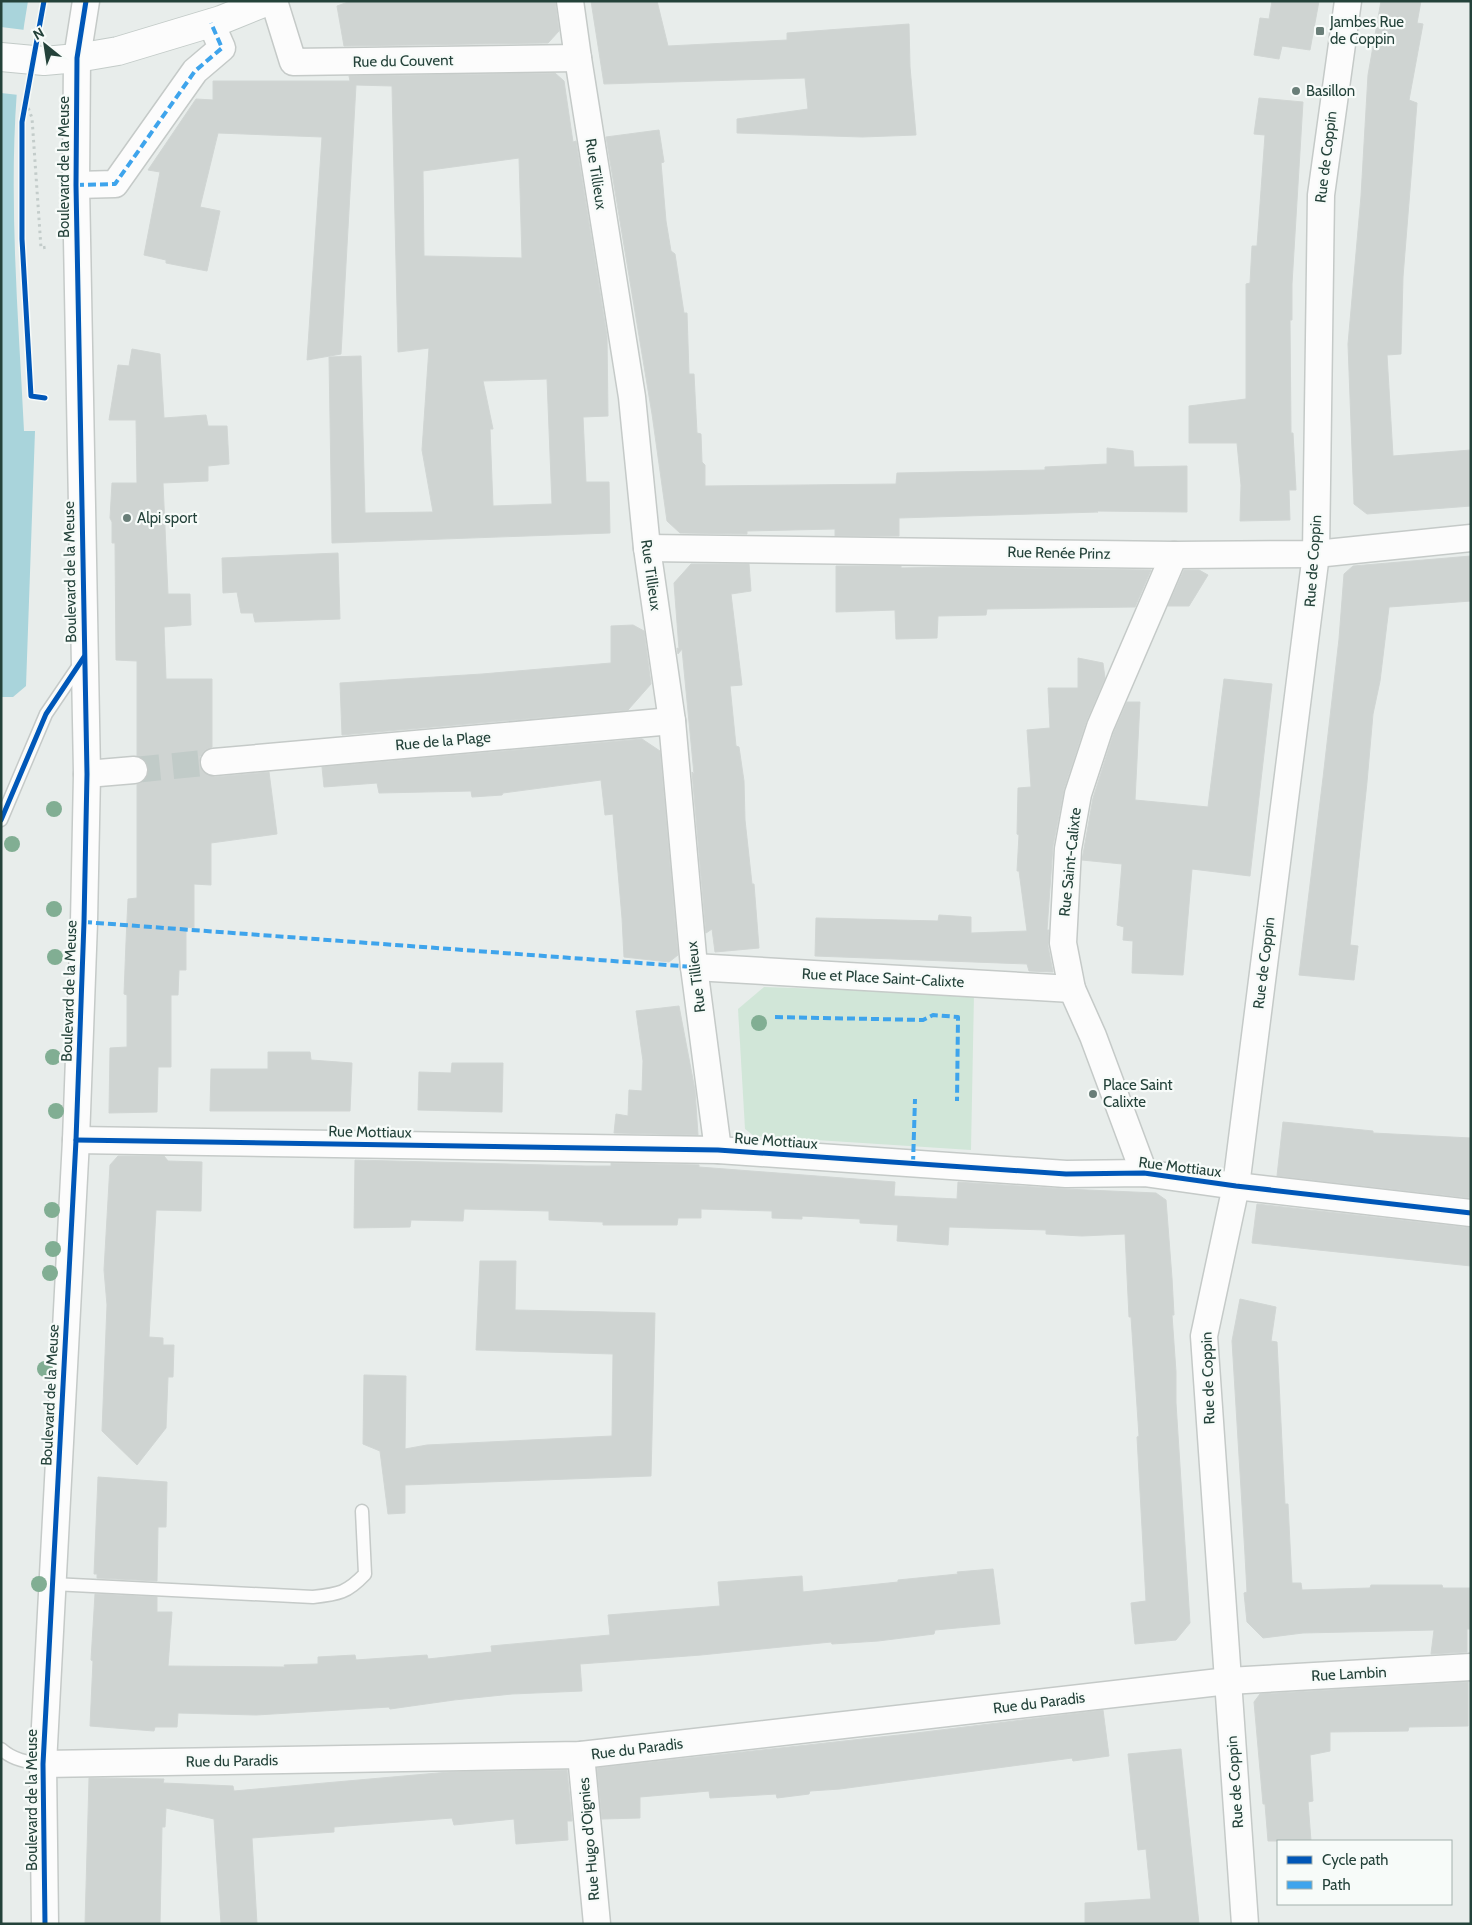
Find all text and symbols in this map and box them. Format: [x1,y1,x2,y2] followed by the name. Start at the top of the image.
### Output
[1329,13,1404,48] place label: Jambes Rue de Coppin
[20,20,70,70] north arrow
[30,23,47,44] text: N
[1314,25,1326,37] marker: Jambes Rue de Coppin
[352,51,454,71] street label: Rue du Couvent
[1306,82,1355,100] place label: Basillon
[1290,85,1302,97] marker: Basillon
[55,96,73,238] street label: Boulevard de la Meuse
[1311,110,1341,204] street label: Rue de Coppin
[581,137,611,211] street label: Rue Tillieux
[60,501,80,643] street label: Boulevard de la Meuse
[137,509,197,527] place label: Alpi sport
[121,512,133,524] marker: Alpi sport
[1301,514,1325,608] street label: Rue de Coppin
[637,538,665,612] street label: Rue Tillieux
[1007,543,1111,563] street label: Rue Renée Prinz
[395,728,492,754] street label: Rue de la Plage
[1055,806,1085,917] street label: Rue Saint-Calixte
[1249,916,1279,1010] street label: Rue de Coppin
[58,920,80,1062] street label: Boulevard de la Meuse
[683,940,709,1014] street label: Rue Tillieux
[801,965,965,991] street label: Rue et Place Saint-Calixte
[1103,1076,1172,1111] place label: Place Saint Calixte
[1087,1088,1099,1100] marker: Place Saint Calixte
[328,1122,412,1142] street label: Rue Mottiaux
[734,1129,818,1153] street label: Rue Mottiaux
[1138,1153,1222,1181] street label: Rue Mottiaux
[37,1323,63,1466] street label: Boulevard de la Meuse
[1197,1331,1219,1425] street label: Rue de Coppin
[1311,1663,1387,1685] street label: Rue Lambin
[992,1688,1086,1718] street label: Rue du Paradis
[23,1729,41,1871] street label: Boulevard de la Meuse
[590,1734,684,1764] street label: Rue du Paradis
[1223,1735,1247,1829] street label: Rue de Coppin
[186,1751,278,1771] street label: Rue du Paradis
[575,1777,603,1901] street label: Rue Hugo d'Oignies
[1277,1840,1452,1905] legend
[1322,1851,1388,1869] text: Cycle path
[1322,1876,1351,1894] text: Path

